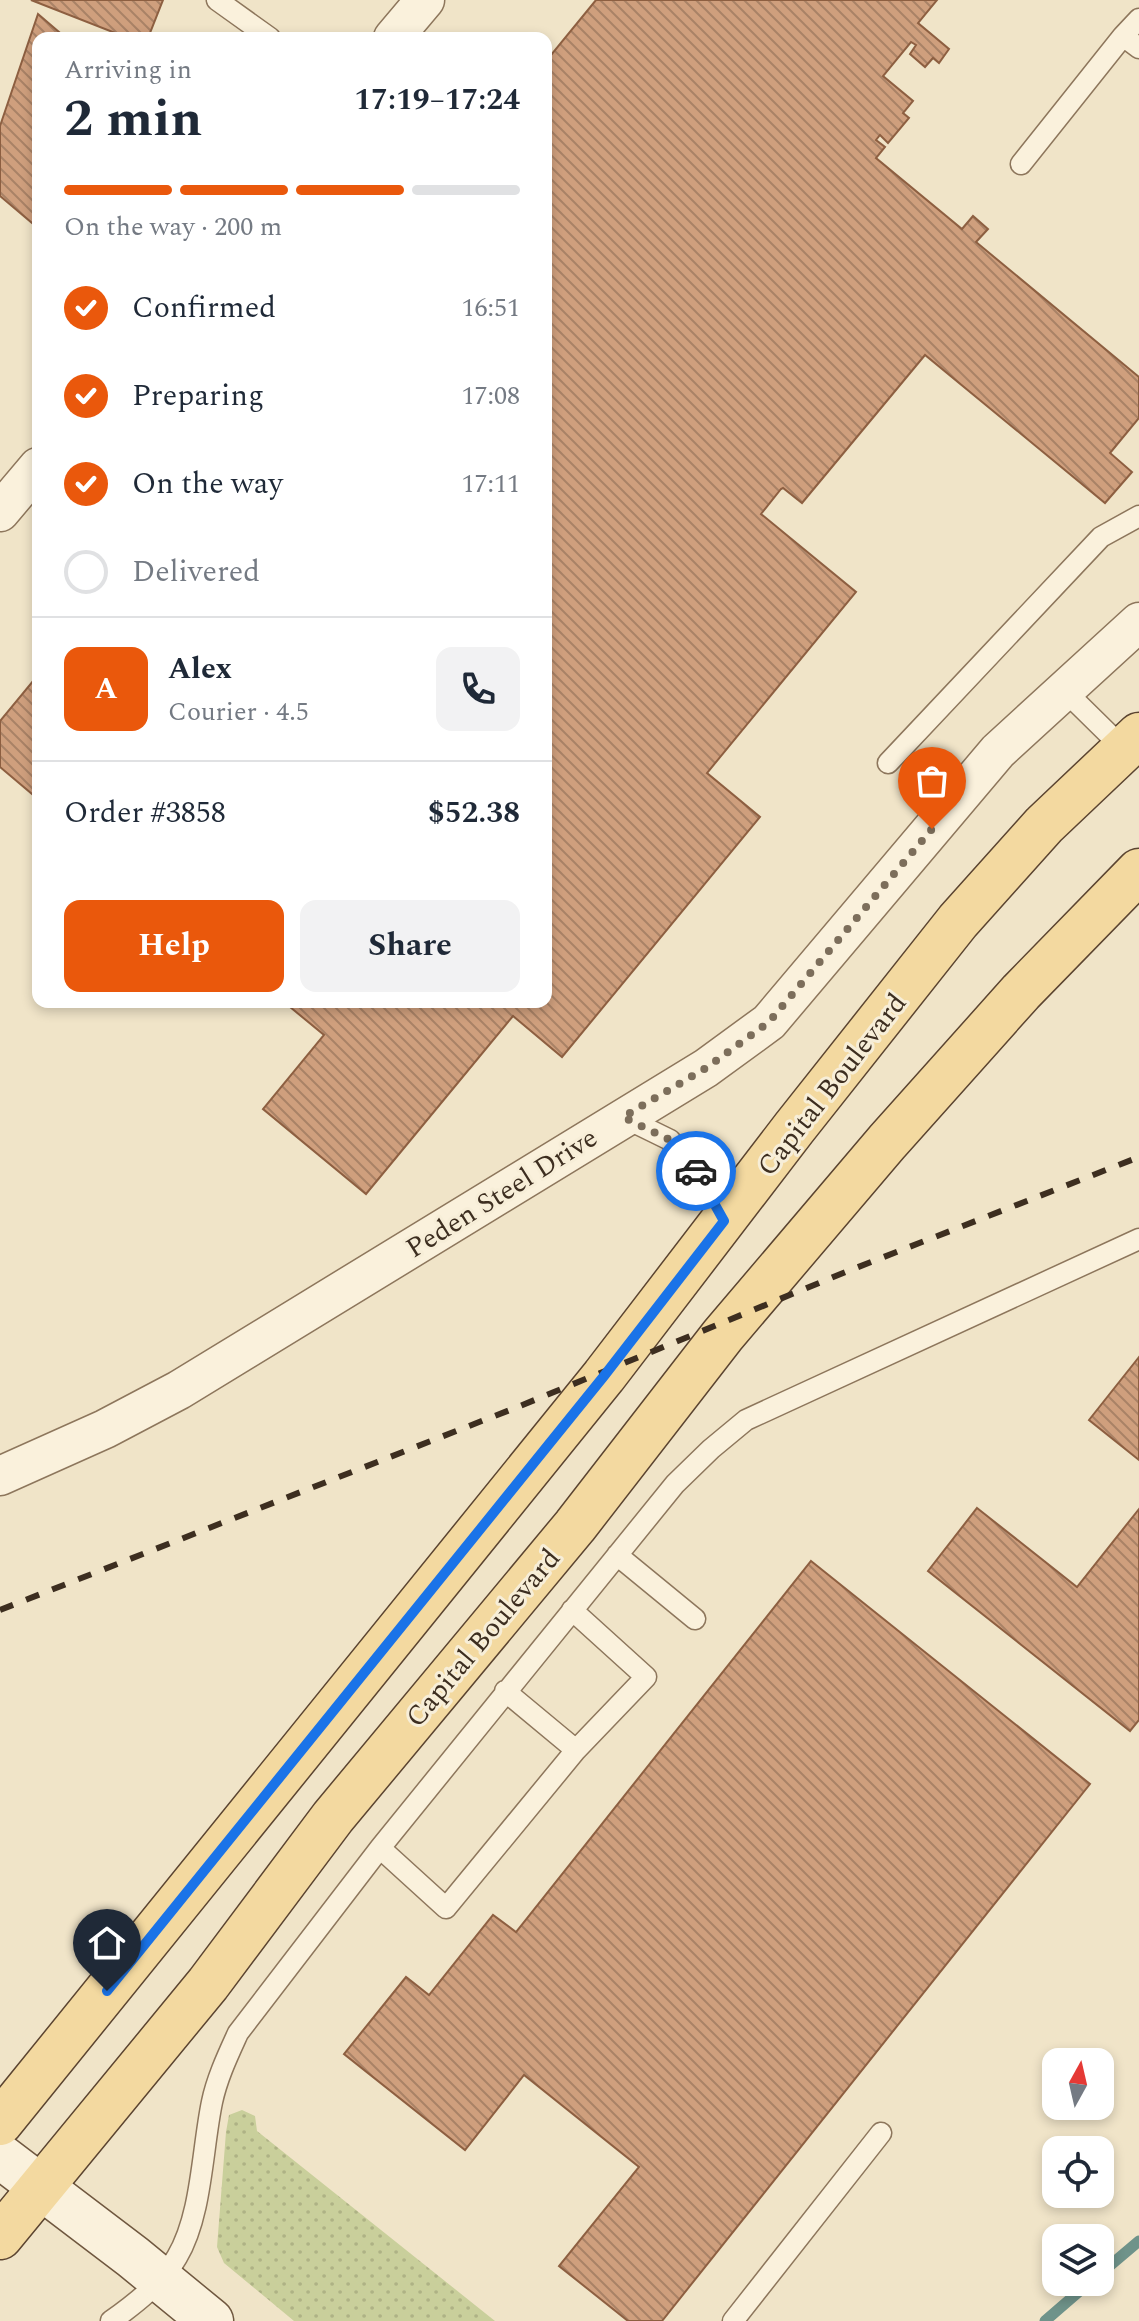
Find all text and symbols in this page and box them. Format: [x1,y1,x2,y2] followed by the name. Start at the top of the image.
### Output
[64,50,192,90] text: Arriving in
[354,77,520,123] text: 17:19–17:24
[64,80,202,159] text: 2 min
[64,207,282,247] text: On the way · 200 m
[132,285,276,331] text: Confirmed
[64,286,108,330] icon: check
[461,288,520,328] text: 16:51
[132,373,264,419] text: Preparing
[64,374,108,418] icon: check
[461,376,520,416] text: 17:08
[132,461,283,507] text: On the way
[64,462,108,506] icon: check
[461,464,520,504] text: 17:11
[132,549,260,595] text: Delivered
[168,646,232,692] text: Alex
[436,647,520,731] button: phone
[94,666,118,712] text: A
[168,692,309,732] text: Courier · 4.5
[898,747,966,829] pin
[910,759,954,803] icon: bag
[64,790,226,836] text: Order #3858
[428,790,520,836] text: $52.38
[64,900,284,992] button: Help
[300,900,520,992] button: Share
[747,984,918,1186] street label: Capital Boulevard
[397,1117,606,1270] street label: Peden Steel Drive
[656,1131,736,1211] courier
[674,1149,718,1193] icon: car
[395,1539,571,1737] street label: Capital Boulevard
[73,1909,141,1991] pin
[85,1921,129,1965] icon: home
[1042,2048,1114,2120] north arrow
[1042,2048,1114,2296] map controls
[1042,2136,1114,2208] button: locate
[1042,2224,1114,2296] button: layers

